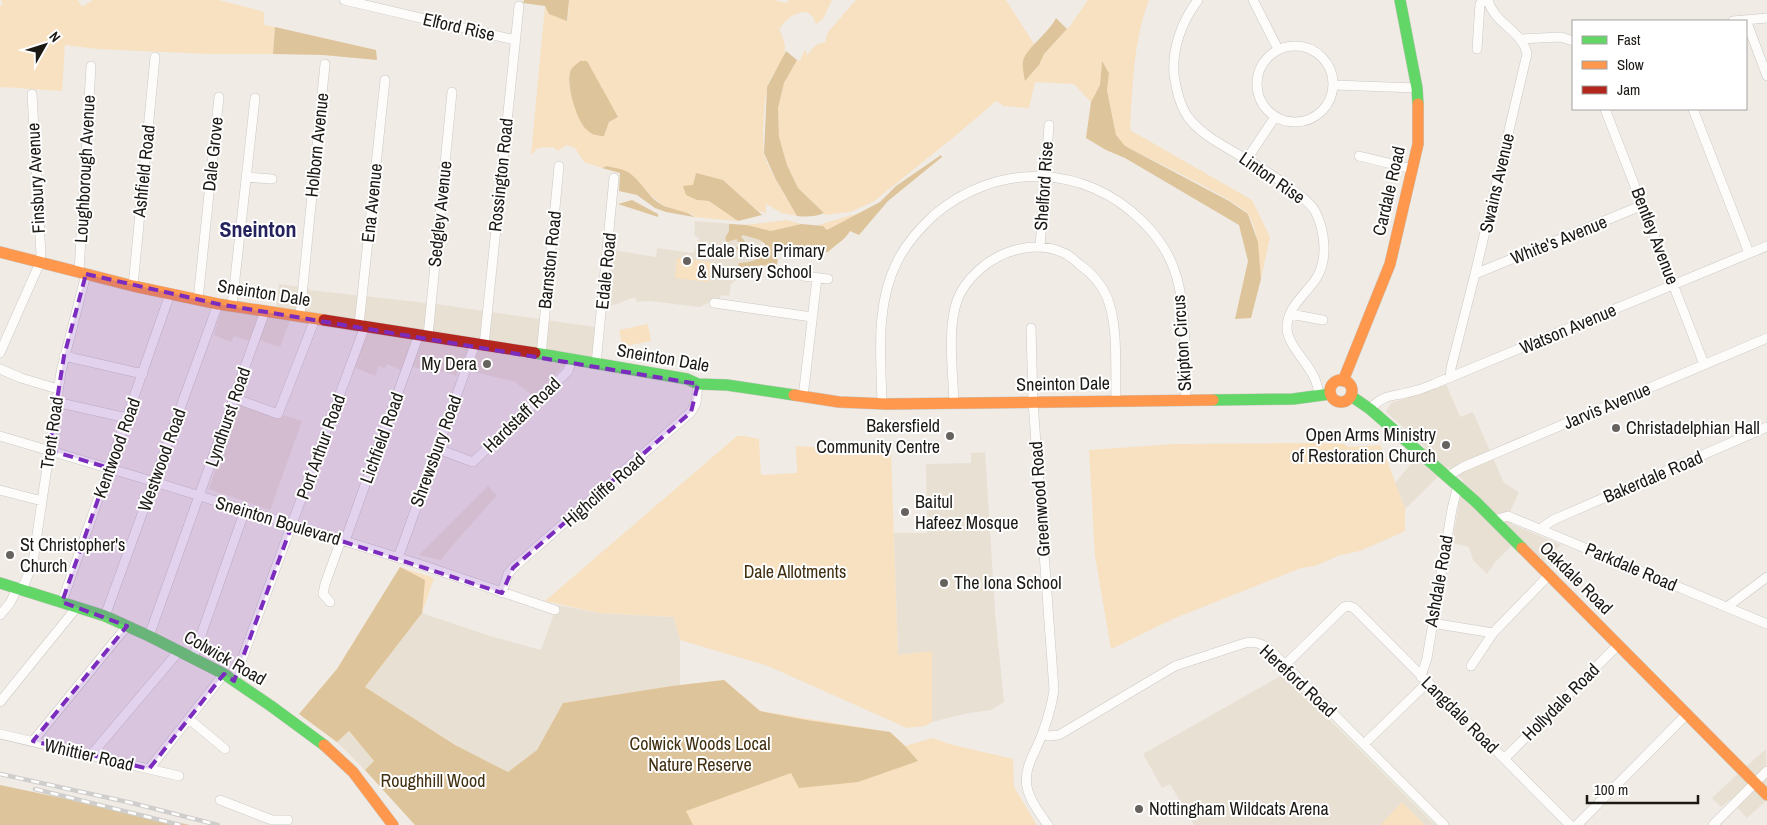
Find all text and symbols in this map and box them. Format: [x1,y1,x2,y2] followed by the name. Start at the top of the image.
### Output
[421,6,497,47] street label: Elford Rise
[20,20,70,70] north arrow
[1572,20,1747,110] legend
[45,28,65,46] text: N
[1617,29,1641,50] text: Fast
[1617,54,1644,75] text: Slow
[1617,79,1640,100] text: Jam
[299,92,334,198] street label: Holborn Avenue
[68,94,101,244] street label: Loughborough Avenue
[196,116,229,192] street label: Dale Grove
[482,117,519,233] street label: Rossington Road
[20,122,51,234] street label: Finsbury Avenue
[126,124,161,219] street label: Ashfield Road
[1473,131,1520,235] street label: Swains Avenue
[1028,140,1059,231] street label: Shelford Rise
[1366,144,1411,238] street label: Cardale Road
[1234,146,1310,209] street label: Linton Rise
[422,160,457,268] street label: Sedgley Avenue
[355,162,388,244] street label: Ena Avenue
[1625,184,1685,288] street label: Bentley Avenue
[1507,209,1611,270] street label: White's Avenue
[532,210,567,310] street label: Barnston Road
[219,214,297,244] district label: Sneinton
[589,231,622,311] street label: Edale Road
[697,238,826,284] place label: Edale Rise Primary & Nursery School
[681,255,693,267] marker: Edale Rise Primary & Nursery School
[216,273,312,312] street label: Sneinton Dale
[1166,294,1197,392] street label: Skipton Circus
[1516,297,1620,360] street label: Watson Avenue
[615,337,711,378] street label: Sneinton Dale
[421,351,477,376] place label: My Dera
[481,358,493,370] marker: My Dera
[199,364,256,470] street label: Lyndhurst Road
[1016,370,1110,397] street label: Sneinton Dale
[477,371,566,458] street label: Hardstaff Road
[1559,376,1654,435] street label: Jarvis Avenue
[354,389,410,487] street label: Lichfield Road
[290,391,351,503] street label: Port Arthur Road
[404,391,467,510] street label: Shrewsbury Road
[87,394,146,501] street label: Kentwood Road
[34,395,69,471] street label: Trent Road
[131,405,192,515] street label: Westwood Road
[816,413,940,459] place label: Bakersfield Community Centre
[1626,415,1760,440] place label: Christadelphian Hall
[1292,422,1437,468] place label: Open Arms Ministry of Restoration Church
[1610,422,1622,434] marker: Christadelphian Hall
[944,430,956,442] marker: Bakersfield Community Centre
[1440,439,1452,451] marker: Open Arms Ministry of Restoration Church
[1023,440,1056,558] street label: Greenwood Road
[1599,444,1706,509] street label: Bakerdale Road
[557,447,650,532] street label: Highcliffe Road
[915,489,1018,535] place label: Baitul Hafeez Mosque
[212,490,344,551] street label: Sneinton Boulevard
[899,506,911,518] marker: Baitul Hafeez Mosque
[20,532,125,578] place label: St Christopher's Church
[1418,533,1459,630] street label: Ashdale Road
[1534,535,1619,620] street label: Oakdale Road
[1581,536,1681,597] street label: Parkdale Road
[4,549,16,561] marker: St Christopher's Church
[744,559,846,584] park label: Dale Allotments
[954,570,1062,595] place label: The Iona School
[938,577,950,589] marker: The Iona School
[180,624,271,691] street label: Colwick Road
[1254,638,1342,723] street label: Hereford Road
[1516,657,1605,746] street label: Hollydale Road
[1416,670,1505,759] street label: Langdale Road
[630,731,770,777] park label: Colwick Woods Local Nature Reserve
[42,732,136,777] street label: Whittier Road
[381,768,485,793] park label: Roughhill Wood
[1587,772,1698,804] scale bar
[1594,779,1628,800] text: 100 m
[1149,796,1329,821] place label: Nottingham Wildcats Arena
[1133,803,1145,815] marker: Nottingham Wildcats Arena

